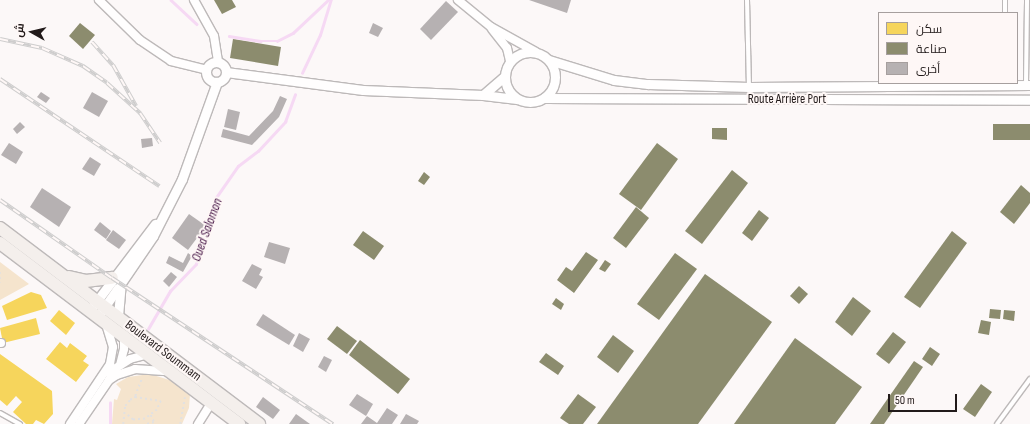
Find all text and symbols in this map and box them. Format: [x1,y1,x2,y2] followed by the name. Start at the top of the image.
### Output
[12,12,52,52] north arrow
[878,12,1018,84] legend
[12,22,27,38] text: ش
[916,22,942,37] text: سكن
[916,42,947,57] text: صناعة
[916,62,940,77] text: أخرى
[748,91,826,107] street label: Route Arrière Port
[188,196,226,264] water label: Oued Salomon
[122,317,204,385] street label: Boulevard Soummam
[890,386,959,412] scale bar
[895,393,915,408] text: 50 m

